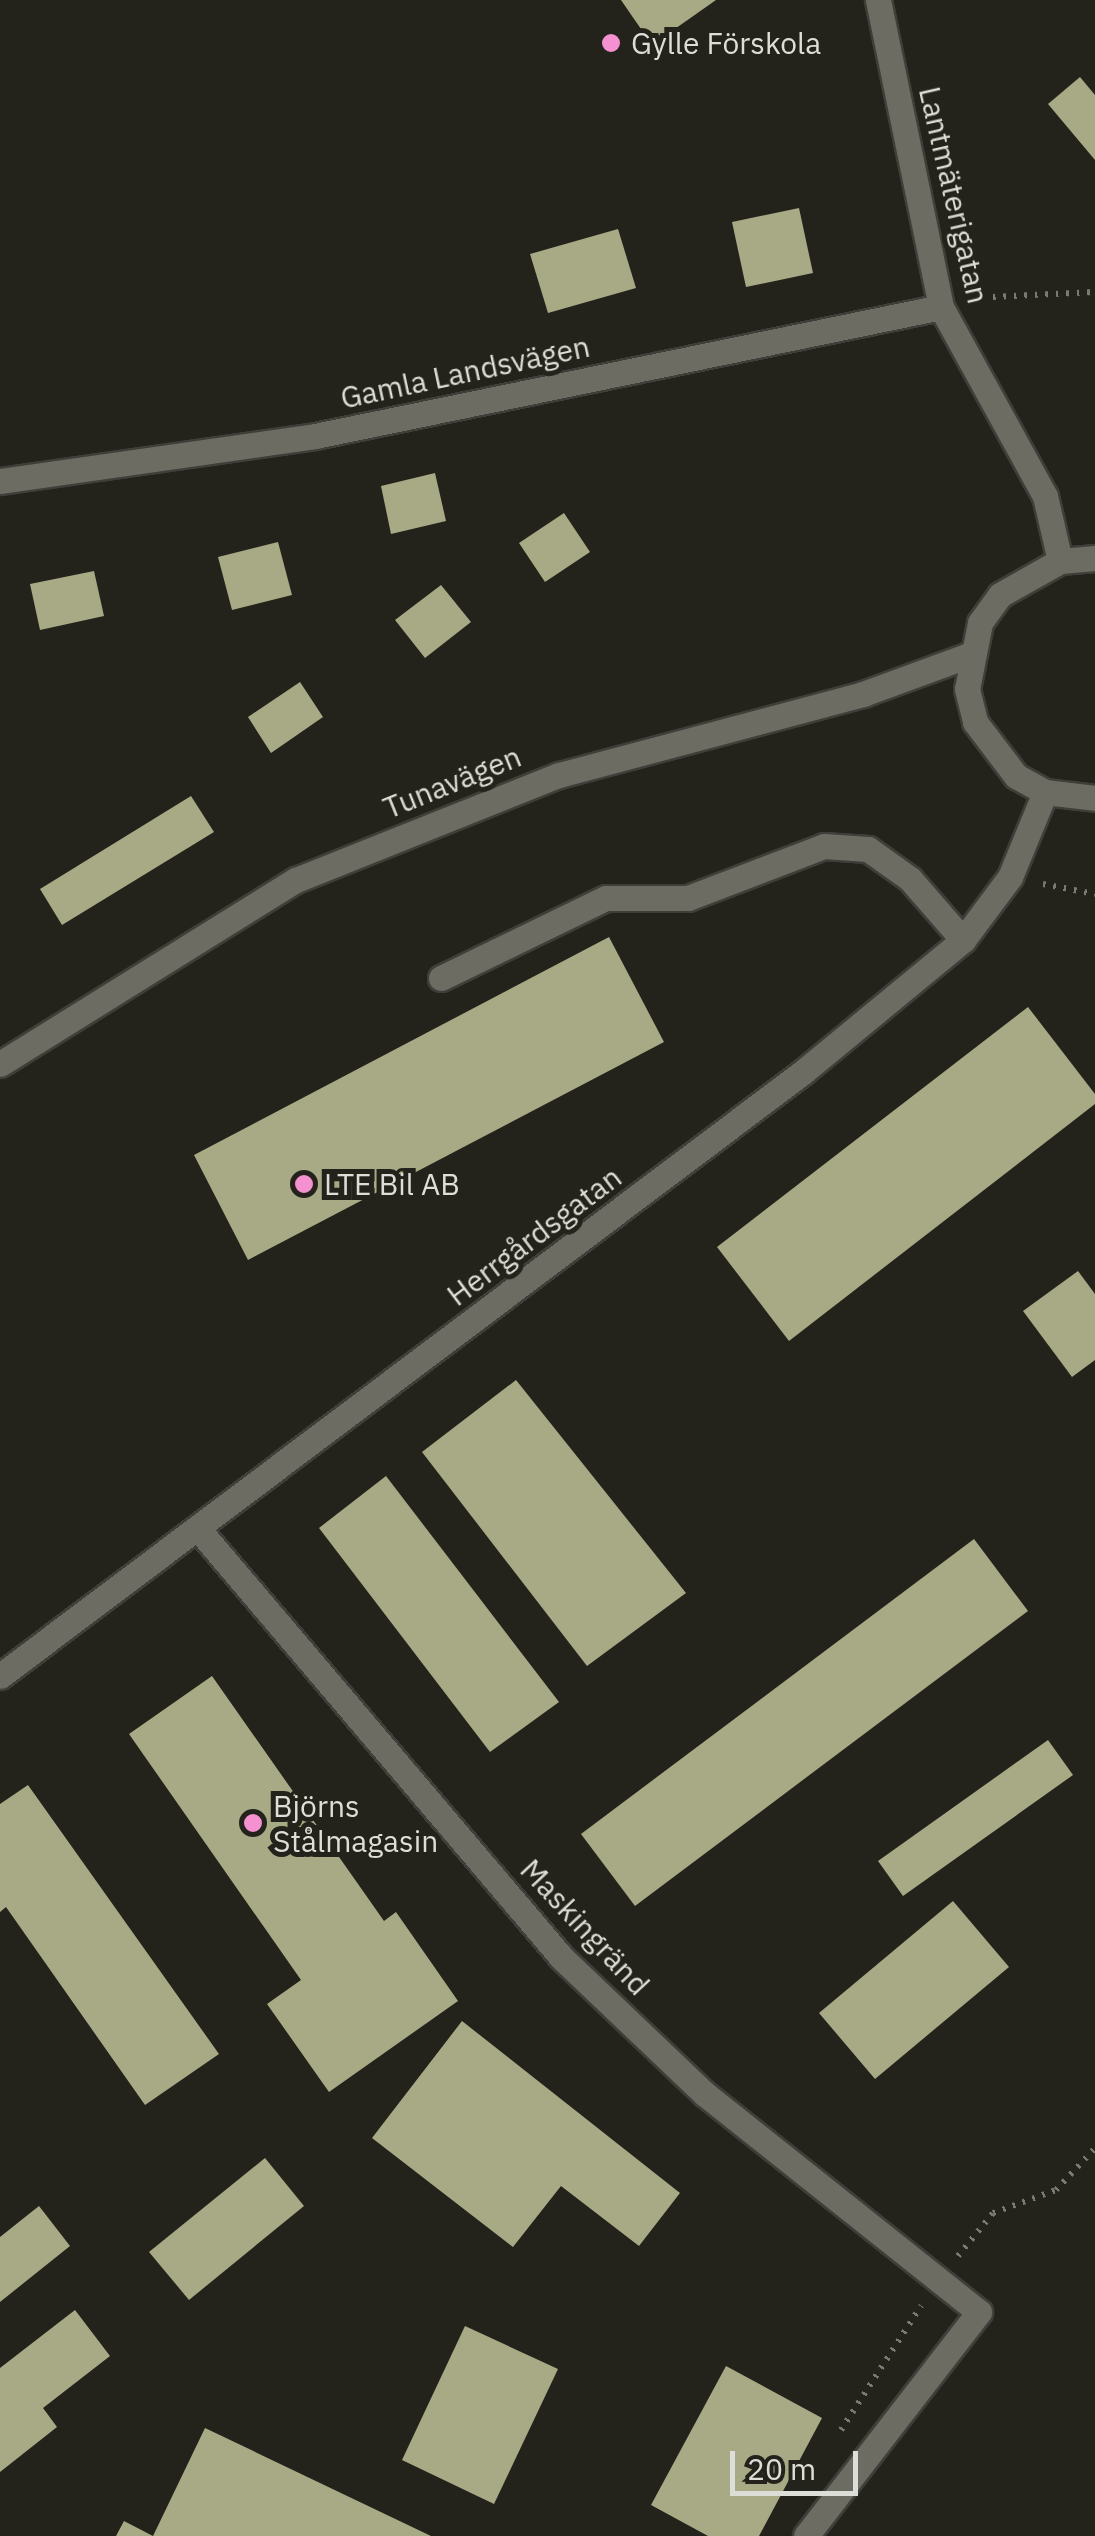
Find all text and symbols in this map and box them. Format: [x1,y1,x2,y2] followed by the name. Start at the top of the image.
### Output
[631,25,821,61] place label: Gylle Förskola
[600,32,622,54] marker: Gylle Förskola
[912,83,996,307] street label: Lantmäterigatan
[337,328,593,416] street label: Gamla Landsvägen
[378,738,526,826] street label: Tunavägen
[440,1159,628,1313] street label: Herrgårdsgatan
[324,1166,460,1202] place label: LTE Bil AB
[293,1173,315,1195] marker: LTE Bil AB
[273,1788,438,1858] place label: Björns Stålmagasin
[242,1812,264,1834] marker: Björns Stålmagasin
[513,1852,657,2002] street label: Maskingränd
[735,2431,862,2493] scale bar
[747,2449,816,2488] text: 20 m

